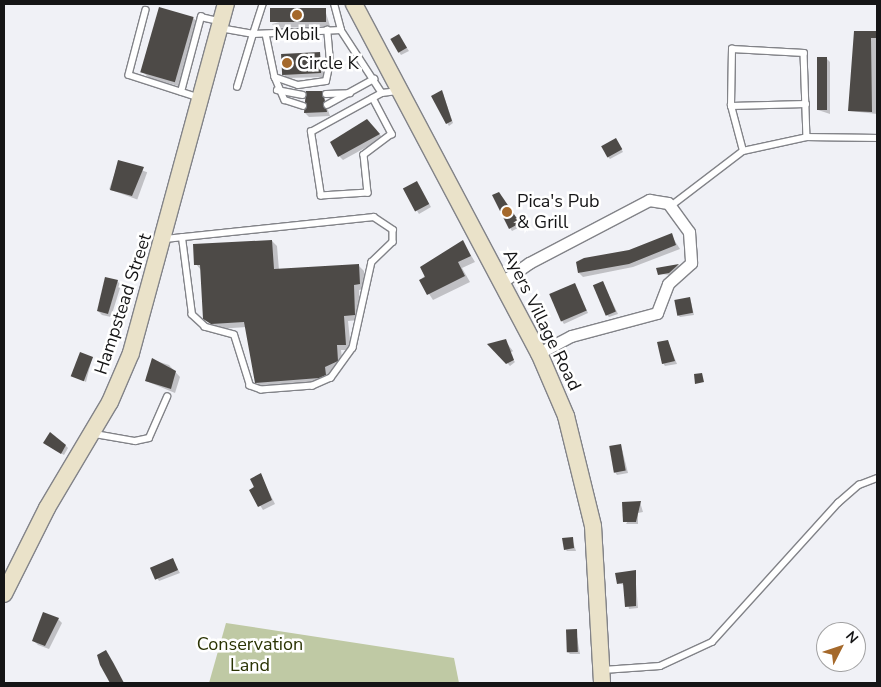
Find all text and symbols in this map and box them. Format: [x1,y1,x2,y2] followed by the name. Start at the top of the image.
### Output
[291,9,303,21] marker: Mobil
[274,23,320,45] place label: Mobil
[297,52,359,74] place label: Circle K
[281,57,293,69] marker: Circle K
[517,191,600,233] place label: Pica's Pub & Grill
[501,206,513,218] marker: Pica's Pub & Grill
[90,231,156,377] street label: Hampstead Street
[498,246,586,394] street label: Ayers Village Road
[816,622,866,672] north arrow
[841,627,863,648] text: N
[197,634,303,676] park label: Conservation Land

